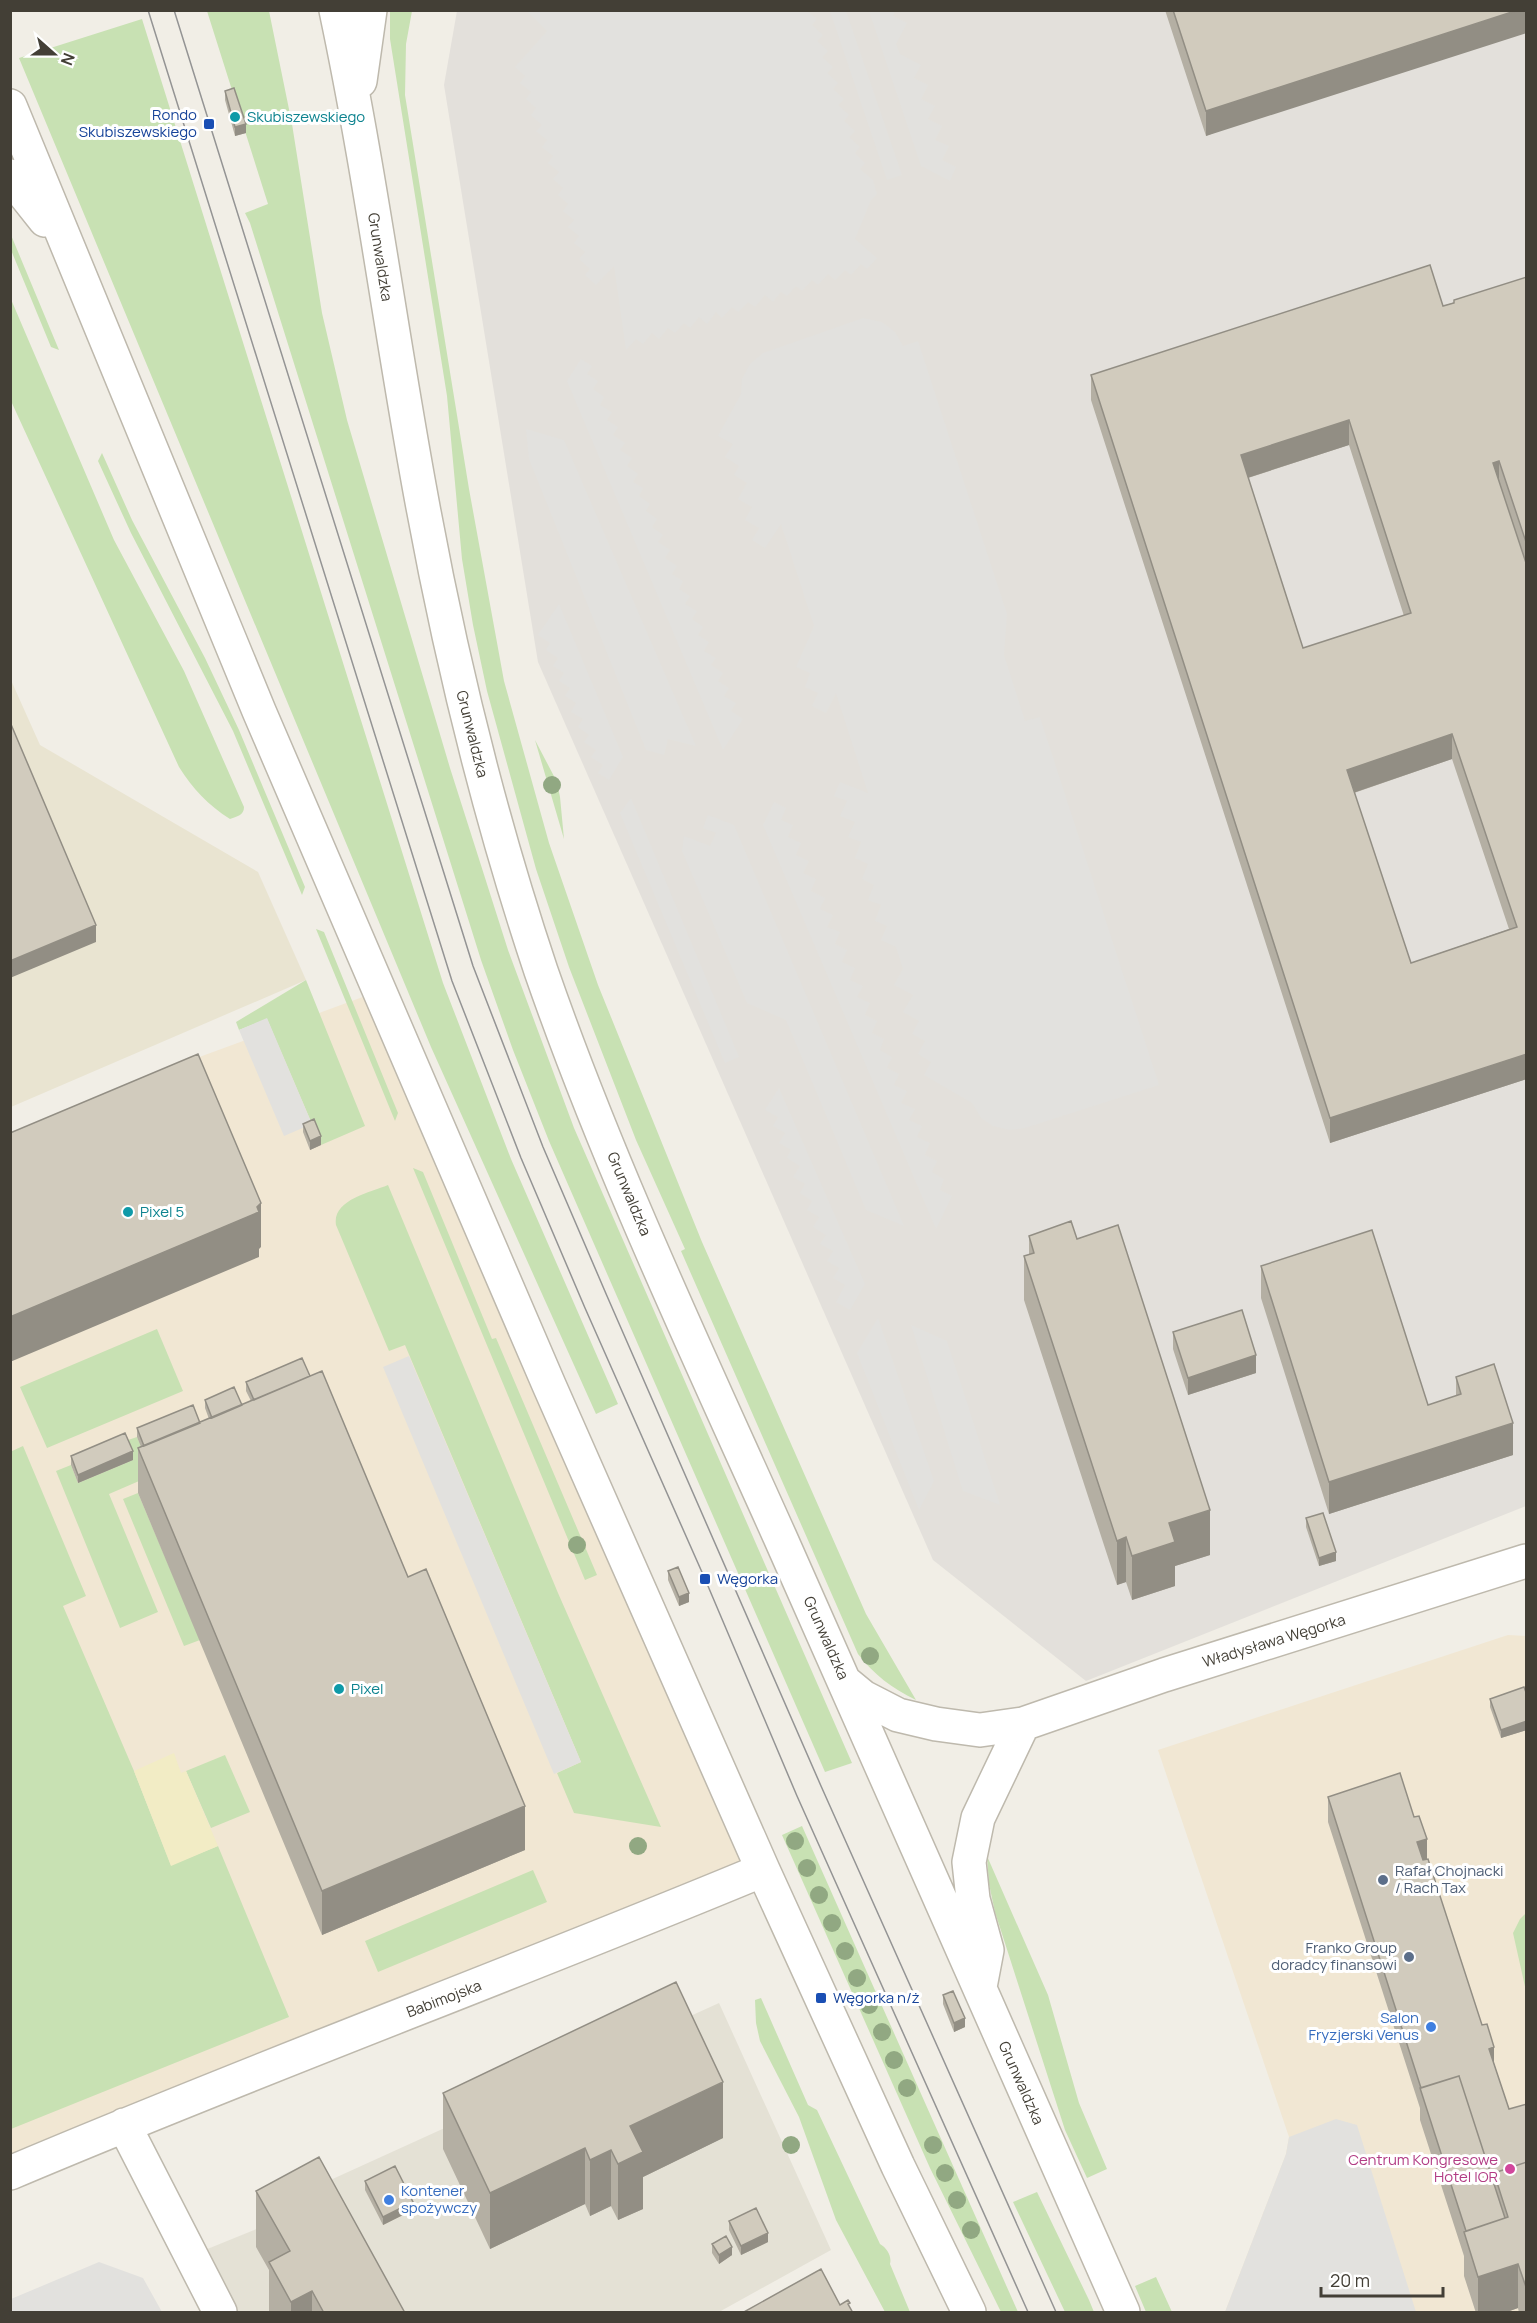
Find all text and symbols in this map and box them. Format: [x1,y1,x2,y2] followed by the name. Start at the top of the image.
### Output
[24,24,84,84] north arrow
[56,50,80,69] text: N
[79,104,197,142] place label: Rondo Skubiszewskiego
[247,106,365,127] place label: Skubiszewskiego
[228,110,242,124] marker: Skubiszewskiego
[202,117,216,131] marker: Rondo Skubiszewskiego
[363,211,398,303] street label: Grunwaldzka
[451,688,493,780] street label: Grunwaldzka
[602,1149,657,1239] street label: Grunwaldzka
[140,1201,184,1222] place label: Pixel 5
[121,1205,135,1219] marker: Pixel 5
[717,1568,778,1589] place label: Węgorka
[698,1572,712,1586] marker: Węgorka
[799,1593,854,1683] street label: Grunwaldzka
[1200,1609,1348,1672] street label: Władysława Węgorka
[351,1678,383,1699] place label: Pixel
[332,1682,346,1696] marker: Pixel
[1395,1860,1504,1898] place label: Rafał Chojnacki / Rach Tax
[1376,1873,1390,1887] marker: Rafał Chojnacki / Rach Tax
[1271,1937,1397,1975] place label: Franko Group doradcy finansowi
[1402,1950,1416,1964] marker: Franko Group doradcy finansowi
[403,1975,484,2022] street label: Babimojska
[833,1987,920,2008] place label: Węgorka n/ż
[814,1991,828,2005] marker: Węgorka n/ż
[1308,2007,1419,2045] place label: Salon Fryzjerski Venus
[1424,2020,1438,2034] marker: Salon Fryzjerski Venus
[994,2038,1049,2128] street label: Grunwaldzka
[1348,2149,1498,2187] place label: Centrum Kongresowe Hotel IOR
[1503,2162,1517,2176] marker: Centrum Kongresowe Hotel IOR
[401,2180,477,2218] place label: Kontener spożywczy
[382,2193,396,2207] marker: Kontener spożywczy
[1321,2260,1442,2298] scale bar
[1330,2268,1370,2292] text: 20 m

